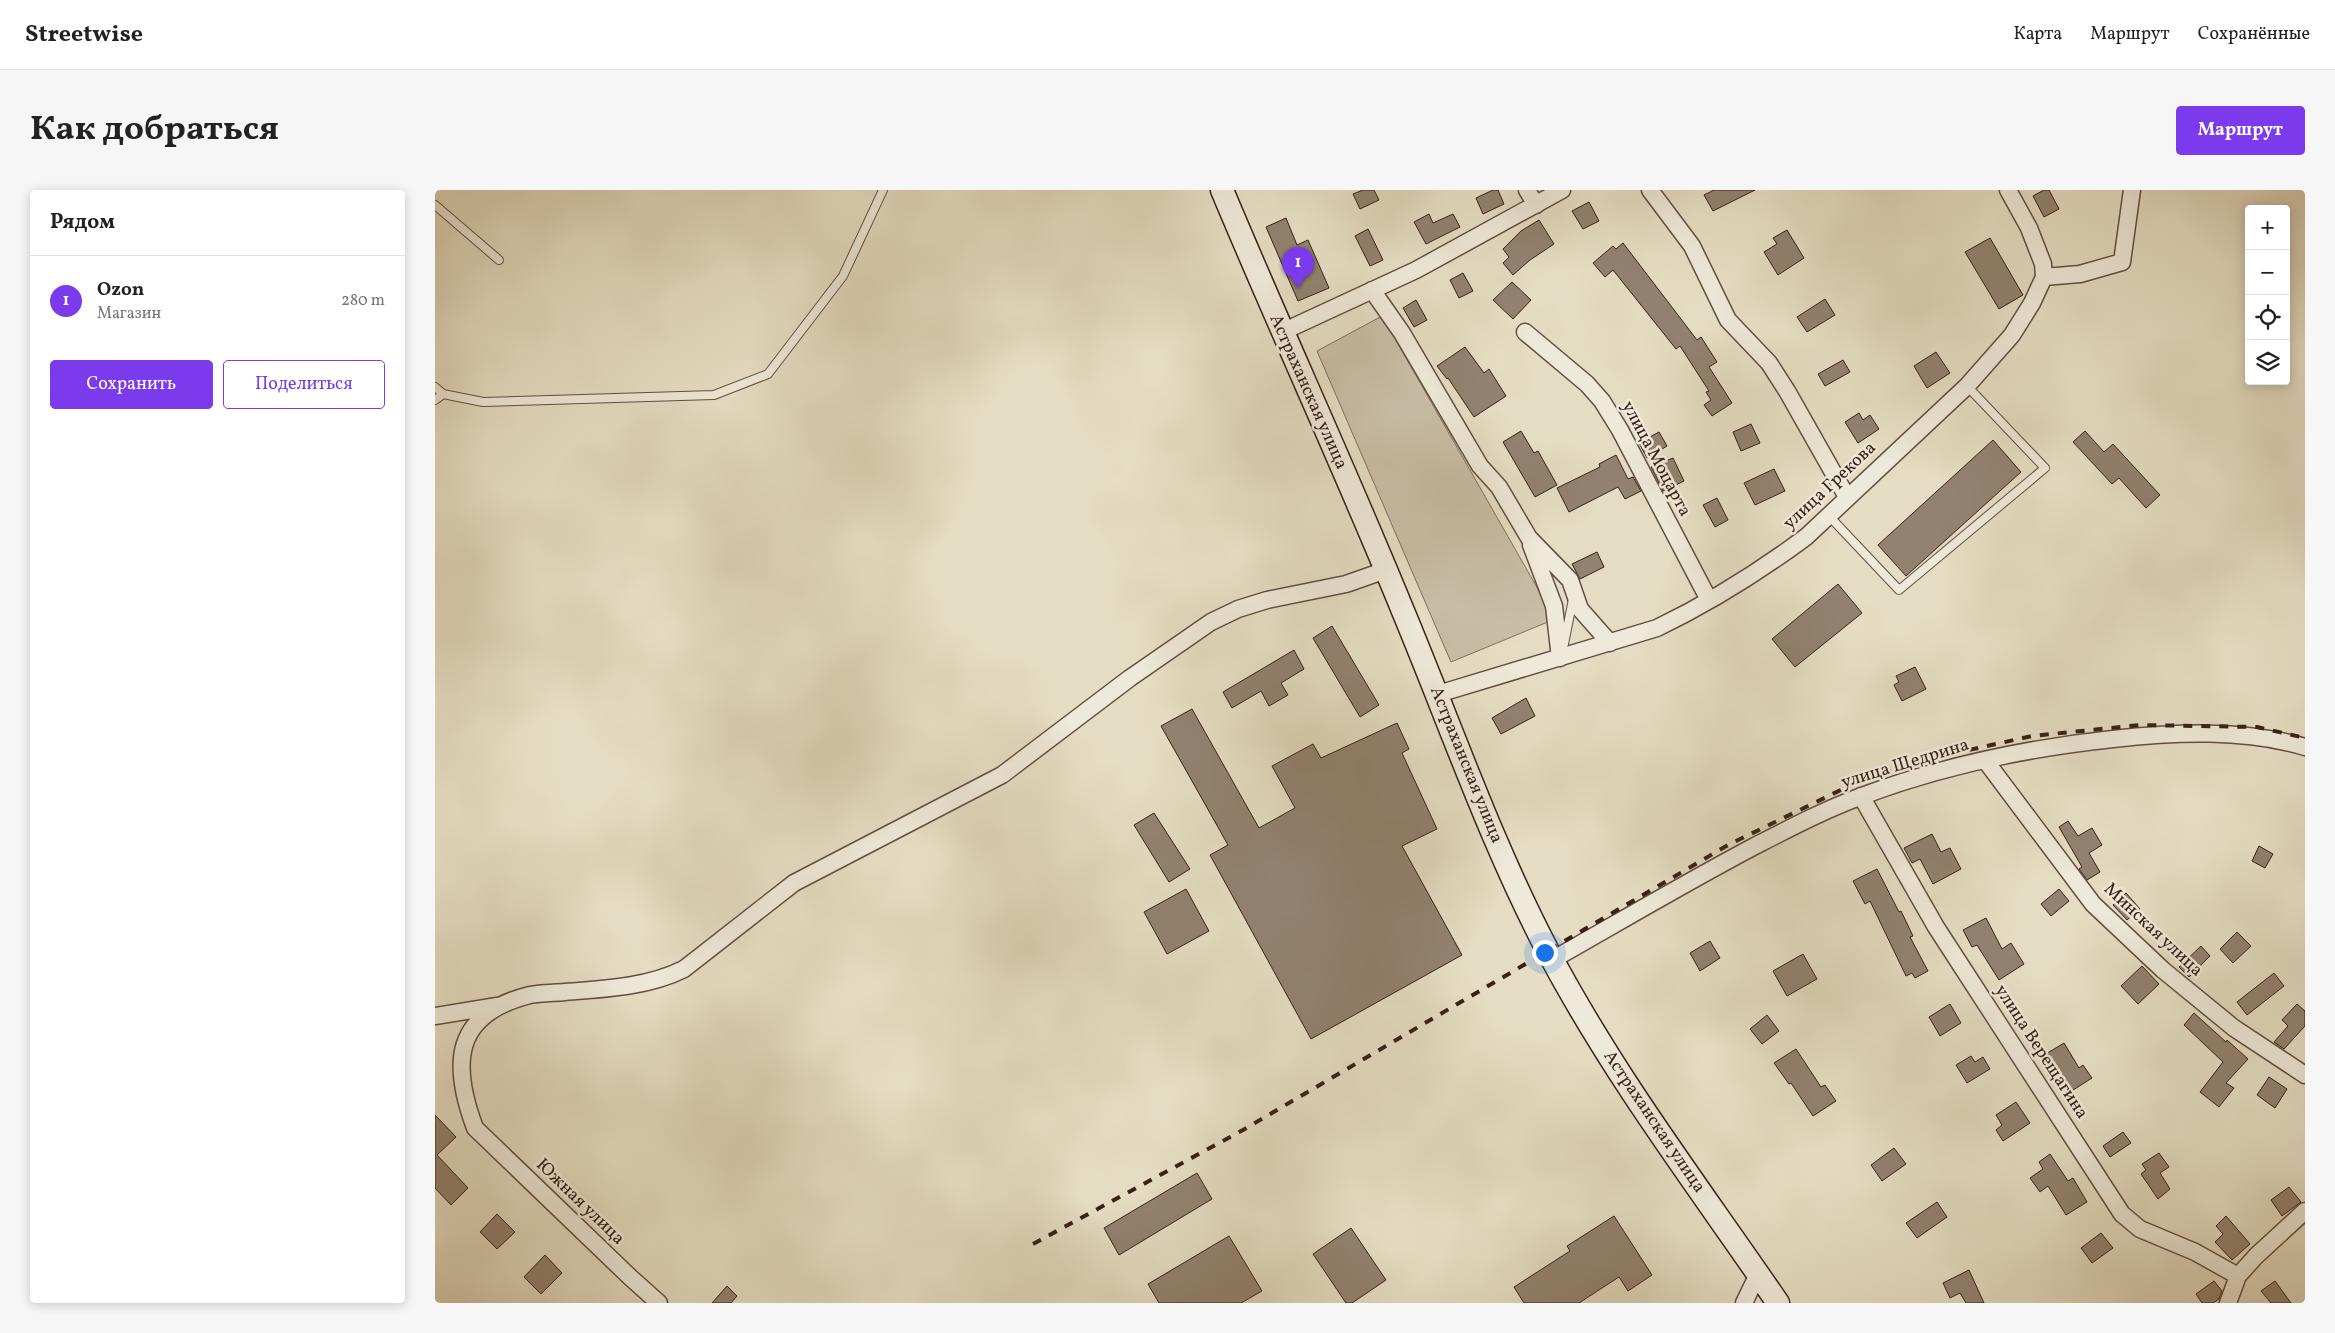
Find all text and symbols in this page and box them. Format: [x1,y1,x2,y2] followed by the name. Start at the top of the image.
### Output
[25,18,143,52] text: Streetwise
[2013,22,2062,47] text: Карта
[2090,22,2170,47] text: Маршрут
[2198,22,2310,47] text: Сохранённые
[30,106,279,154] text: Как добраться
[2176,106,2305,155] button: Маршрут
[2245,205,2290,385] map controls
[2245,205,2290,250] button: +
[50,208,115,237] text: Рядом
[1282,247,1314,288] pin: 1
[2245,250,2290,295] button: −
[97,277,144,303] text: Ozon
[63,290,69,312] text: 1
[341,290,385,312] text: 280 m
[2245,295,2290,340] button: locate
[97,303,161,325] text: Магазин
[1263,311,1353,473] street label: Астраханская улица
[2245,340,2290,385] button: layers
[50,360,213,409] button: Сохранить
[223,360,385,409] button: Поделиться
[1615,397,1697,521] street label: улица Моцарта
[1778,436,1882,536] street label: улица Грекова
[1423,683,1509,847] street label: Астраханская улица
[1838,733,1972,795] street label: улица Щедрина
[2098,877,2208,983] street label: Минская улица
[1532,940,1558,966] your location
[1988,980,2094,1124] street label: улица Верещагина
[1597,1046,1711,1198] street label: Астраханская улица
[530,1153,630,1251] street label: Южная улица

